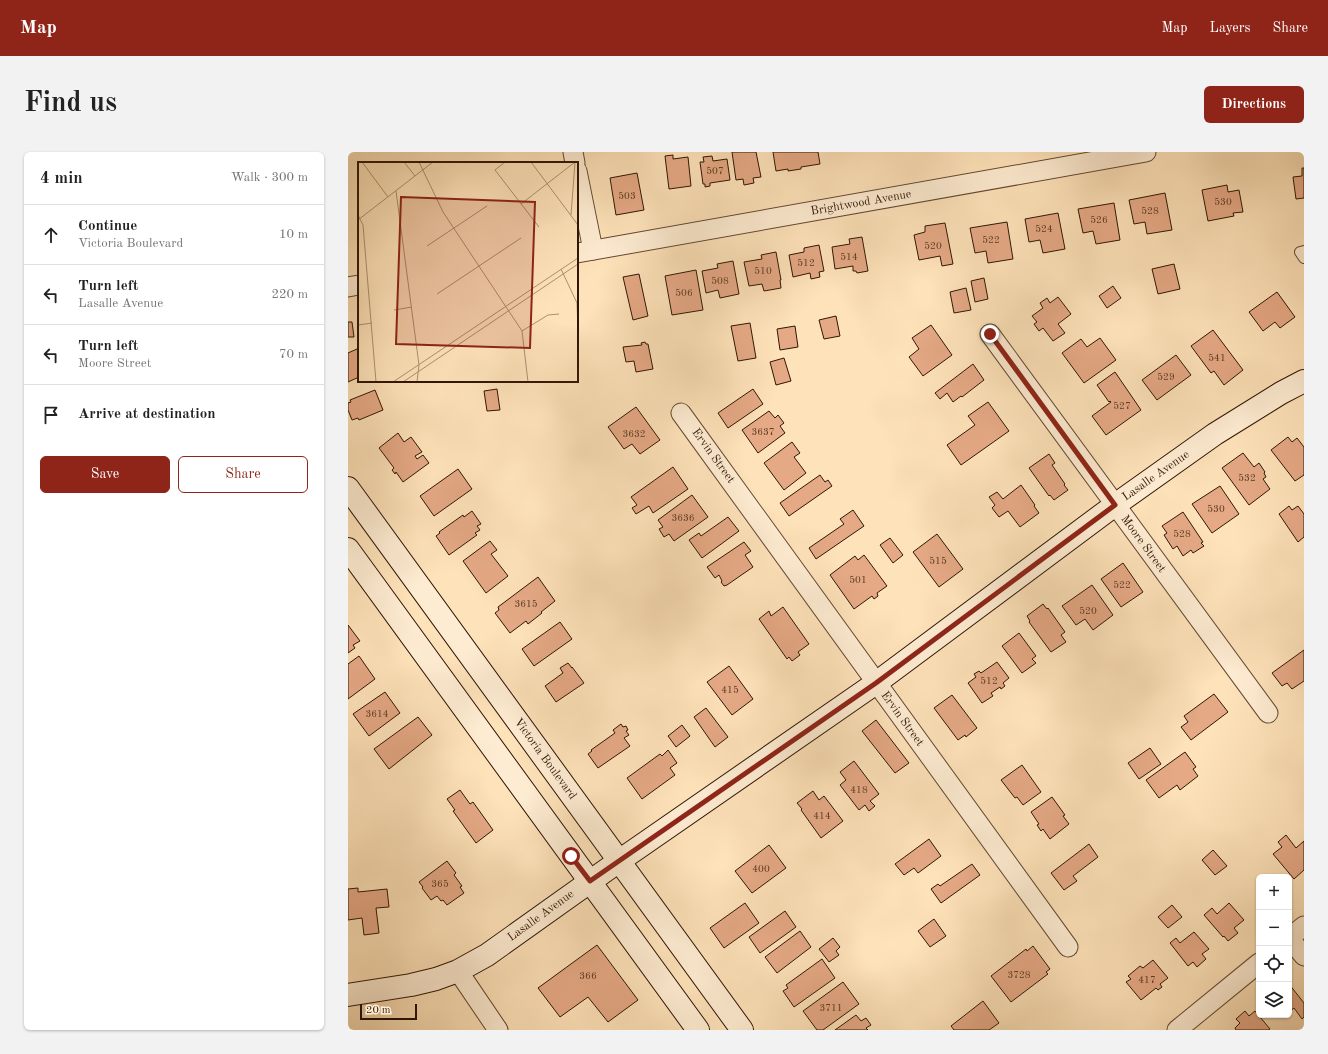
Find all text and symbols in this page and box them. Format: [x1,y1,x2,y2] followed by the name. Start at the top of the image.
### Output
[20,19,57,38] text: Map
[1162,21,1188,35] text: Map
[1210,21,1251,35] text: Layers
[1273,21,1308,35] text: Share
[1204,86,1304,123] button: Directions
[24,90,117,118] text: Find us
[358,162,578,382] inset map
[706,166,724,176] house number: 507
[40,170,83,187] text: 4 min
[231,171,308,184] text: Walk · 300 m
[810,188,913,218] street label: Brightwood Avenue
[618,191,636,201] house number: 503
[1214,197,1232,207] house number: 530
[1141,206,1159,216] house number: 528
[1090,215,1108,225] house number: 526
[78,219,137,234] text: Continue
[40,224,62,246] icon: ahead
[1035,224,1053,234] house number: 524
[279,228,308,241] text: 10 m
[982,235,1000,245] house number: 522
[78,237,183,250] text: Victoria Boulevard
[924,241,942,251] house number: 520
[840,252,858,262] house number: 514
[797,258,815,268] house number: 512
[754,266,772,276] house number: 510
[711,276,729,286] house number: 508
[78,279,138,294] text: Turn left
[40,284,62,306] icon: left
[271,288,308,301] text: 220 m
[675,288,693,298] house number: 506
[78,297,163,310] text: Lasalle Avenue
[981,325,999,343] route end
[78,339,138,354] text: Turn left
[40,344,62,366] icon: left
[279,348,308,361] text: 70 m
[1208,353,1226,363] house number: 541
[78,357,151,370] text: Moore Street
[1157,372,1175,382] house number: 529
[1113,401,1131,411] house number: 527
[40,404,62,426] icon: arrive
[78,407,216,422] text: Arrive at destination
[689,426,737,486] street label: Ervin Street
[751,427,775,437] house number: 3637
[622,429,646,439] house number: 3632
[1120,448,1192,503] street label: Lasalle Avenue
[40,456,170,493] button: Save
[178,456,308,493] button: Share
[1238,473,1256,483] house number: 532
[1207,504,1225,514] house number: 530
[671,513,695,523] house number: 3636
[1118,513,1168,575] street label: Moore Street
[1173,529,1191,539] house number: 528
[929,556,947,566] house number: 515
[849,575,867,585] house number: 501
[1113,580,1131,590] house number: 522
[514,599,538,609] house number: 3615
[1079,606,1097,616] house number: 520
[980,676,998,686] house number: 512
[721,685,739,695] house number: 415
[878,689,926,749] street label: Ervin Street
[365,709,389,719] house number: 3614
[512,716,578,802] street label: Victoria Boulevard
[850,785,868,795] house number: 418
[813,811,831,821] house number: 414
[562,847,580,865] route start
[752,864,770,874] house number: 400
[1256,874,1292,1018] map controls
[1256,874,1292,910] button: +
[431,879,449,889] house number: 365
[506,888,577,944] street label: Lasalle Avenue
[1256,910,1292,946] button: −
[1256,946,1292,982] button: locate
[1007,970,1031,980] house number: 3728
[579,971,597,981] house number: 366
[1138,975,1156,985] house number: 417
[1256,982,1292,1018] button: layers
[360,1002,417,1021] scale bar
[819,1003,843,1013] house number: 3711
[366,1005,391,1016] text: 20 m

